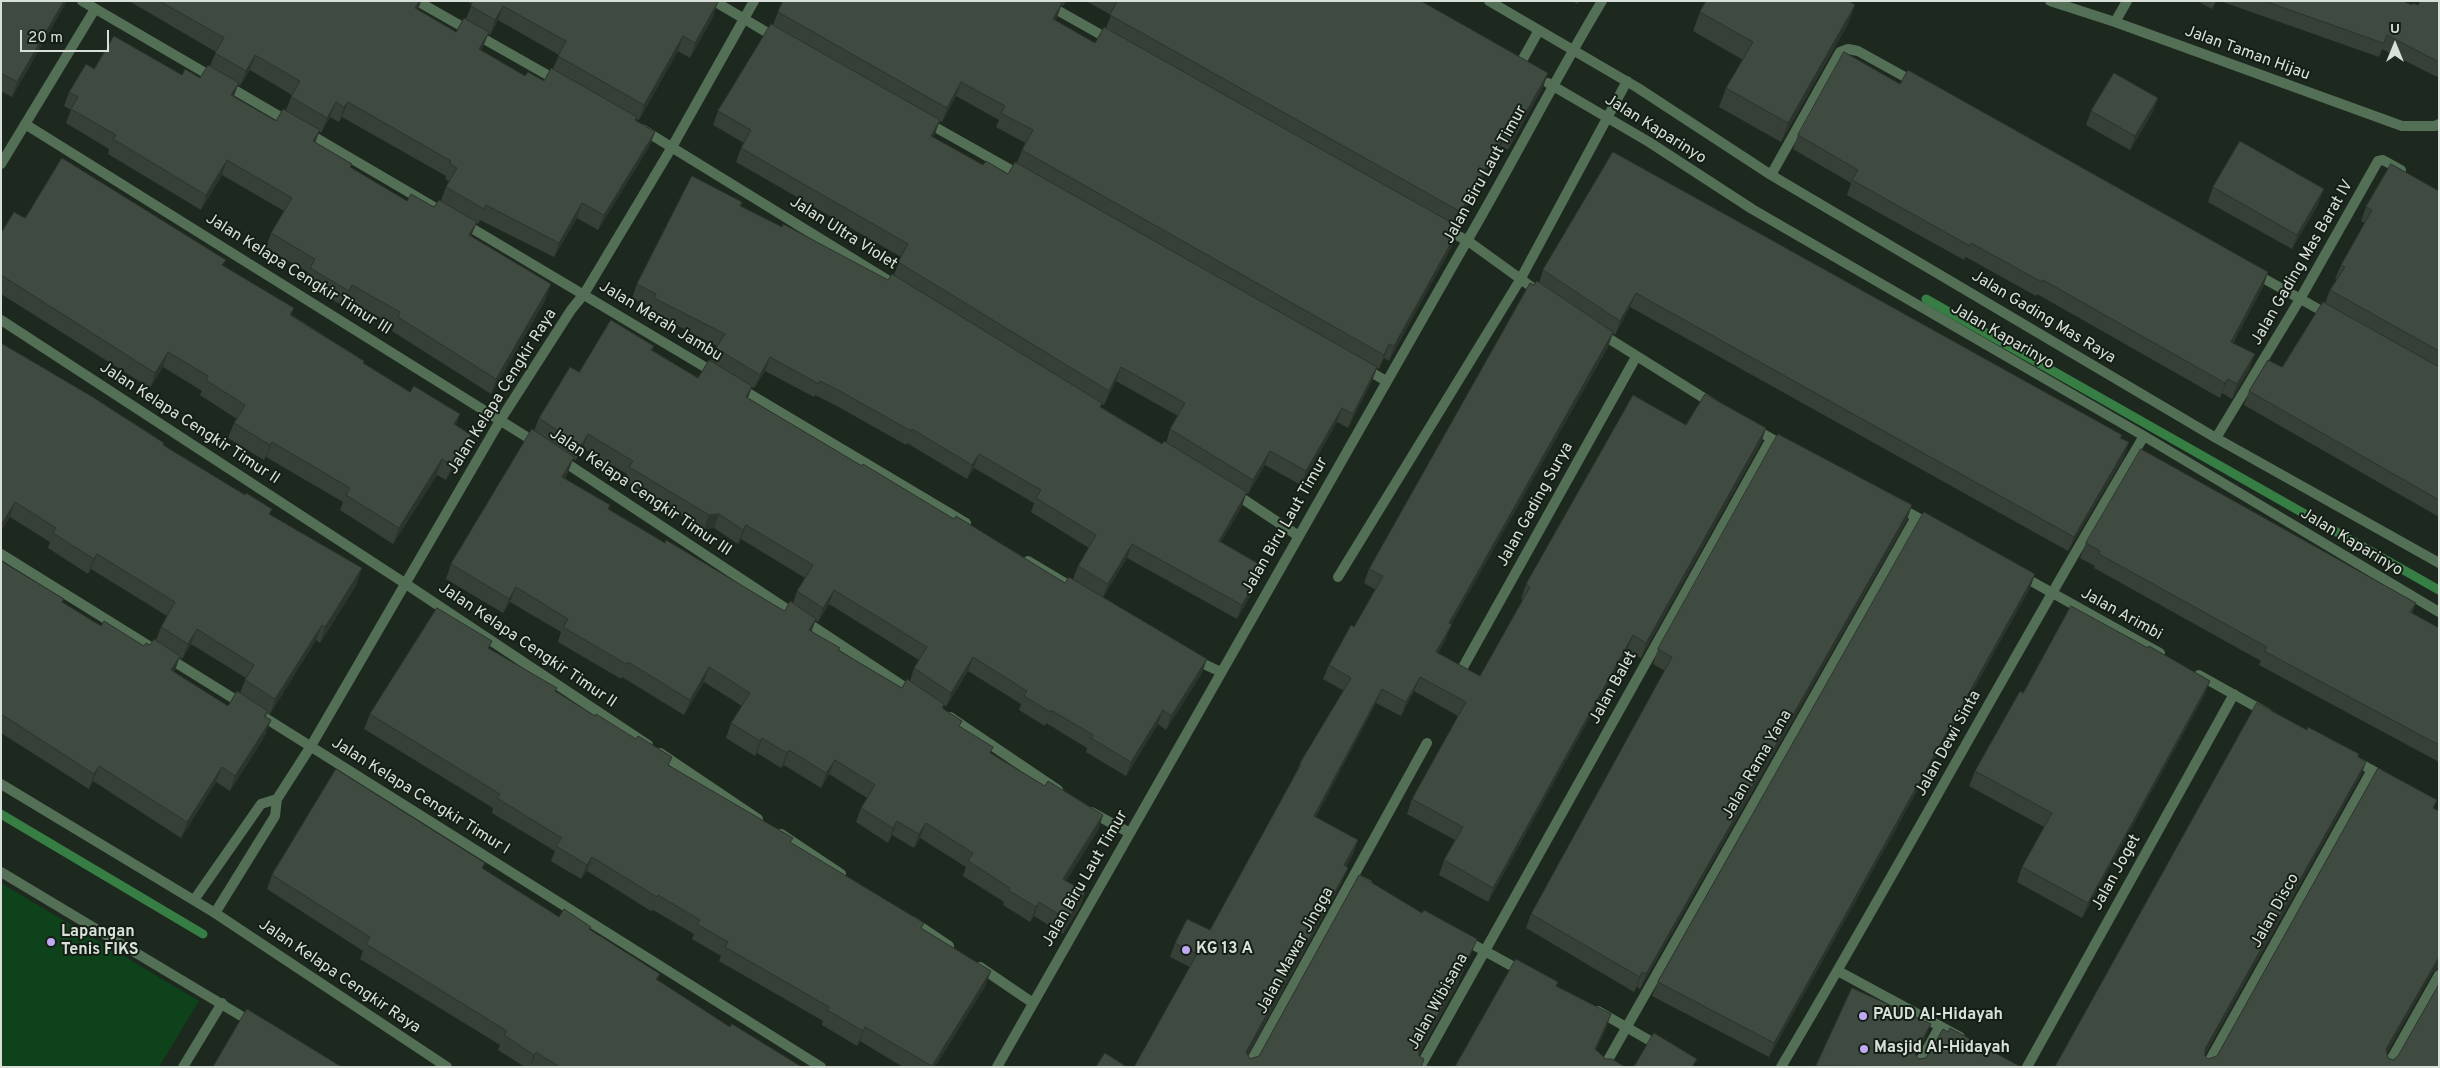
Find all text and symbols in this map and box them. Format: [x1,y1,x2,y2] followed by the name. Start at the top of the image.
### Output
[22,20,111,52] scale bar
[2370,20,2420,70] north arrow
[2390,21,2400,38] text: U
[2182,22,2312,86] street label: Jalan Taman Hijau
[28,29,63,48] text: 20 m
[1601,91,1709,169] street label: Jalan Kaparinyo
[1440,103,1532,247] street label: Jalan Biru Laut Timur
[2248,177,2358,349] street label: Jalan Gading Mas Barat IV
[786,193,900,275] street label: Jalan Ultra Violet
[202,210,394,340] street label: Jalan Kelapa Cengkir Timur III
[1967,267,2119,369] street label: Jalan Gading Mas Raya
[595,278,725,366] street label: Jalan Merah Jambu
[1947,300,2057,374] street label: Jalan Kaparinyo
[444,306,562,478] street label: Jalan Kelapa Cengkir Raya
[95,359,283,489] street label: Jalan Kelapa Cengkir Timur II
[545,425,735,561] street label: Jalan Kelapa Cengkir Timur III
[1494,440,1578,570] street label: Jalan Gading Surya
[1239,454,1333,598] street label: Jalan Biru Laut Timur
[2296,505,2406,581] street label: Jalan Kaparinyo
[434,579,620,713] street label: Jalan Kelapa Cengkir Timur II
[2077,585,2165,645] street label: Jalan Arimbi
[1586,648,1642,728] street label: Jalan Balet
[1912,688,1986,800] street label: Jalan Dewi Sinta
[1719,707,1797,823] street label: Jalan Rama Yana
[327,734,513,860] street label: Jalan Kelapa Cengkir Timur I
[1039,807,1133,951] street label: Jalan Biru Laut Timur
[2088,832,2146,914] street label: Jalan Joget
[2248,870,2304,952] street label: Jalan Disco
[1253,884,1339,1018] street label: Jalan Mawar Jingga
[254,916,424,1038] street label: Jalan Kelapa Cengkir Raya
[61,923,139,961] place label: Lapangan Tenis FIKS
[45,936,57,948] marker: Lapangan Tenis FIKS
[1196,940,1253,960] place label: KG 13 A
[1180,944,1192,956] marker: KG 13 A
[1405,951,1473,1053] street label: Jalan Wibisana
[1873,1006,2003,1026] place label: PAUD Al-Hidayah
[1857,1010,1869,1022] marker: PAUD Al-Hidayah
[1874,1039,2010,1059] place label: Masjid Al-Hidayah
[1858,1043,1870,1055] marker: Masjid Al-Hidayah

